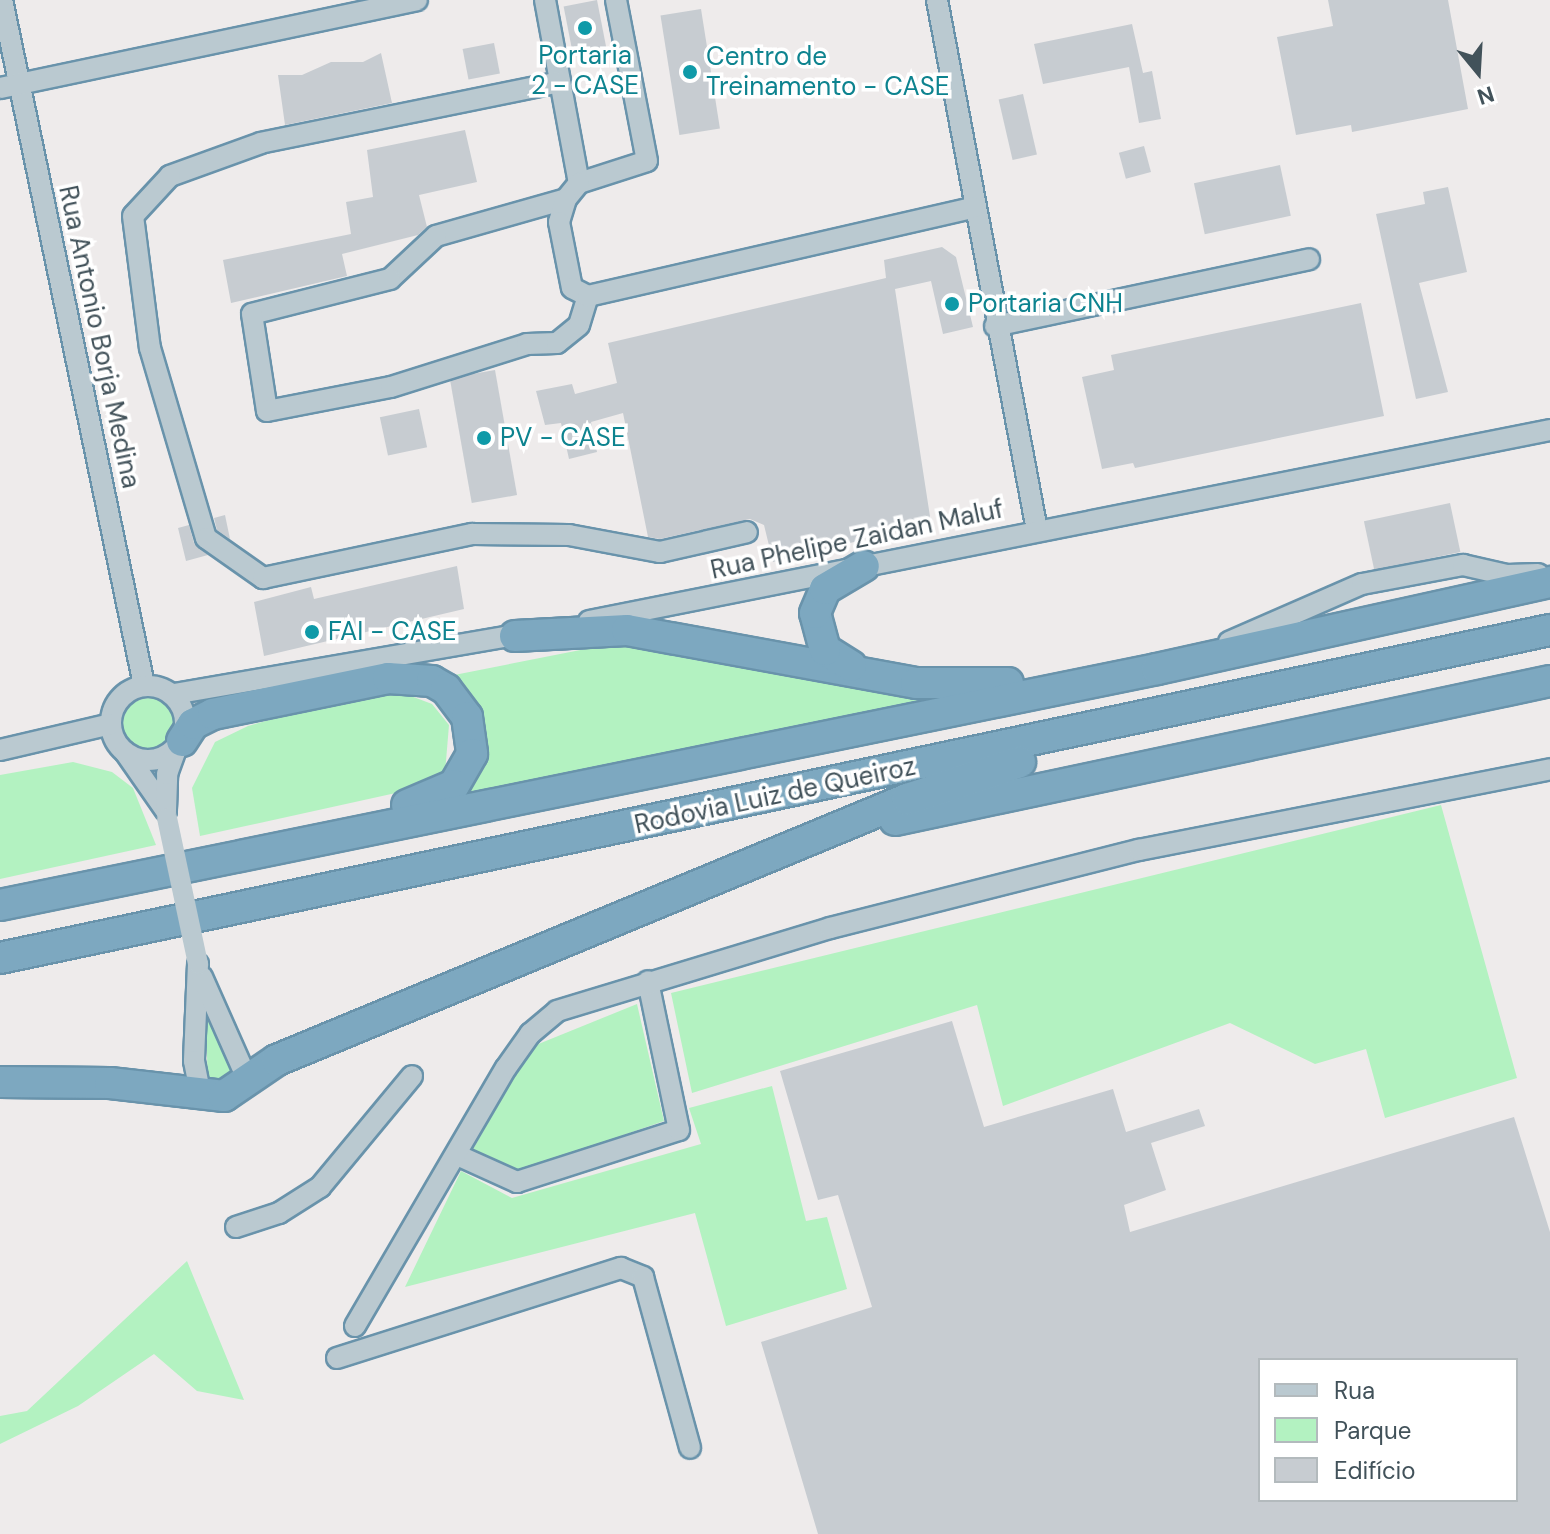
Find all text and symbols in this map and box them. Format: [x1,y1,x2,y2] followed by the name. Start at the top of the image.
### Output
[576,19,594,37] marker: Portaria 2 - CASE
[1438,32,1518,112] north arrow
[531,40,639,102] place label: Portaria 2 - CASE
[706,41,950,102] place label: Centro de Treinamento - CASE
[681,63,699,81] marker: Centro de Treinamento - CASE
[1473,79,1498,112] text: N
[52,183,146,491] street label: Rua Antonio Borja Medina
[968,288,1123,320] place label: Portaria CNH
[943,295,961,313] marker: Portaria CNH
[500,422,626,454] place label: PV - CASE
[475,429,493,447] marker: PV - CASE
[708,494,1006,586] street label: Rua Phelipe Zaidan Maluf
[328,616,457,648] place label: FAI - CASE
[303,623,321,641] marker: FAI - CASE
[632,751,918,841] street label: Rodovia Luiz de Queiroz
[1258,1358,1518,1502] legend
[1334,1375,1375,1406] text: Rua
[1334,1415,1411,1446] text: Parque
[1334,1455,1416,1486] text: Edifício

